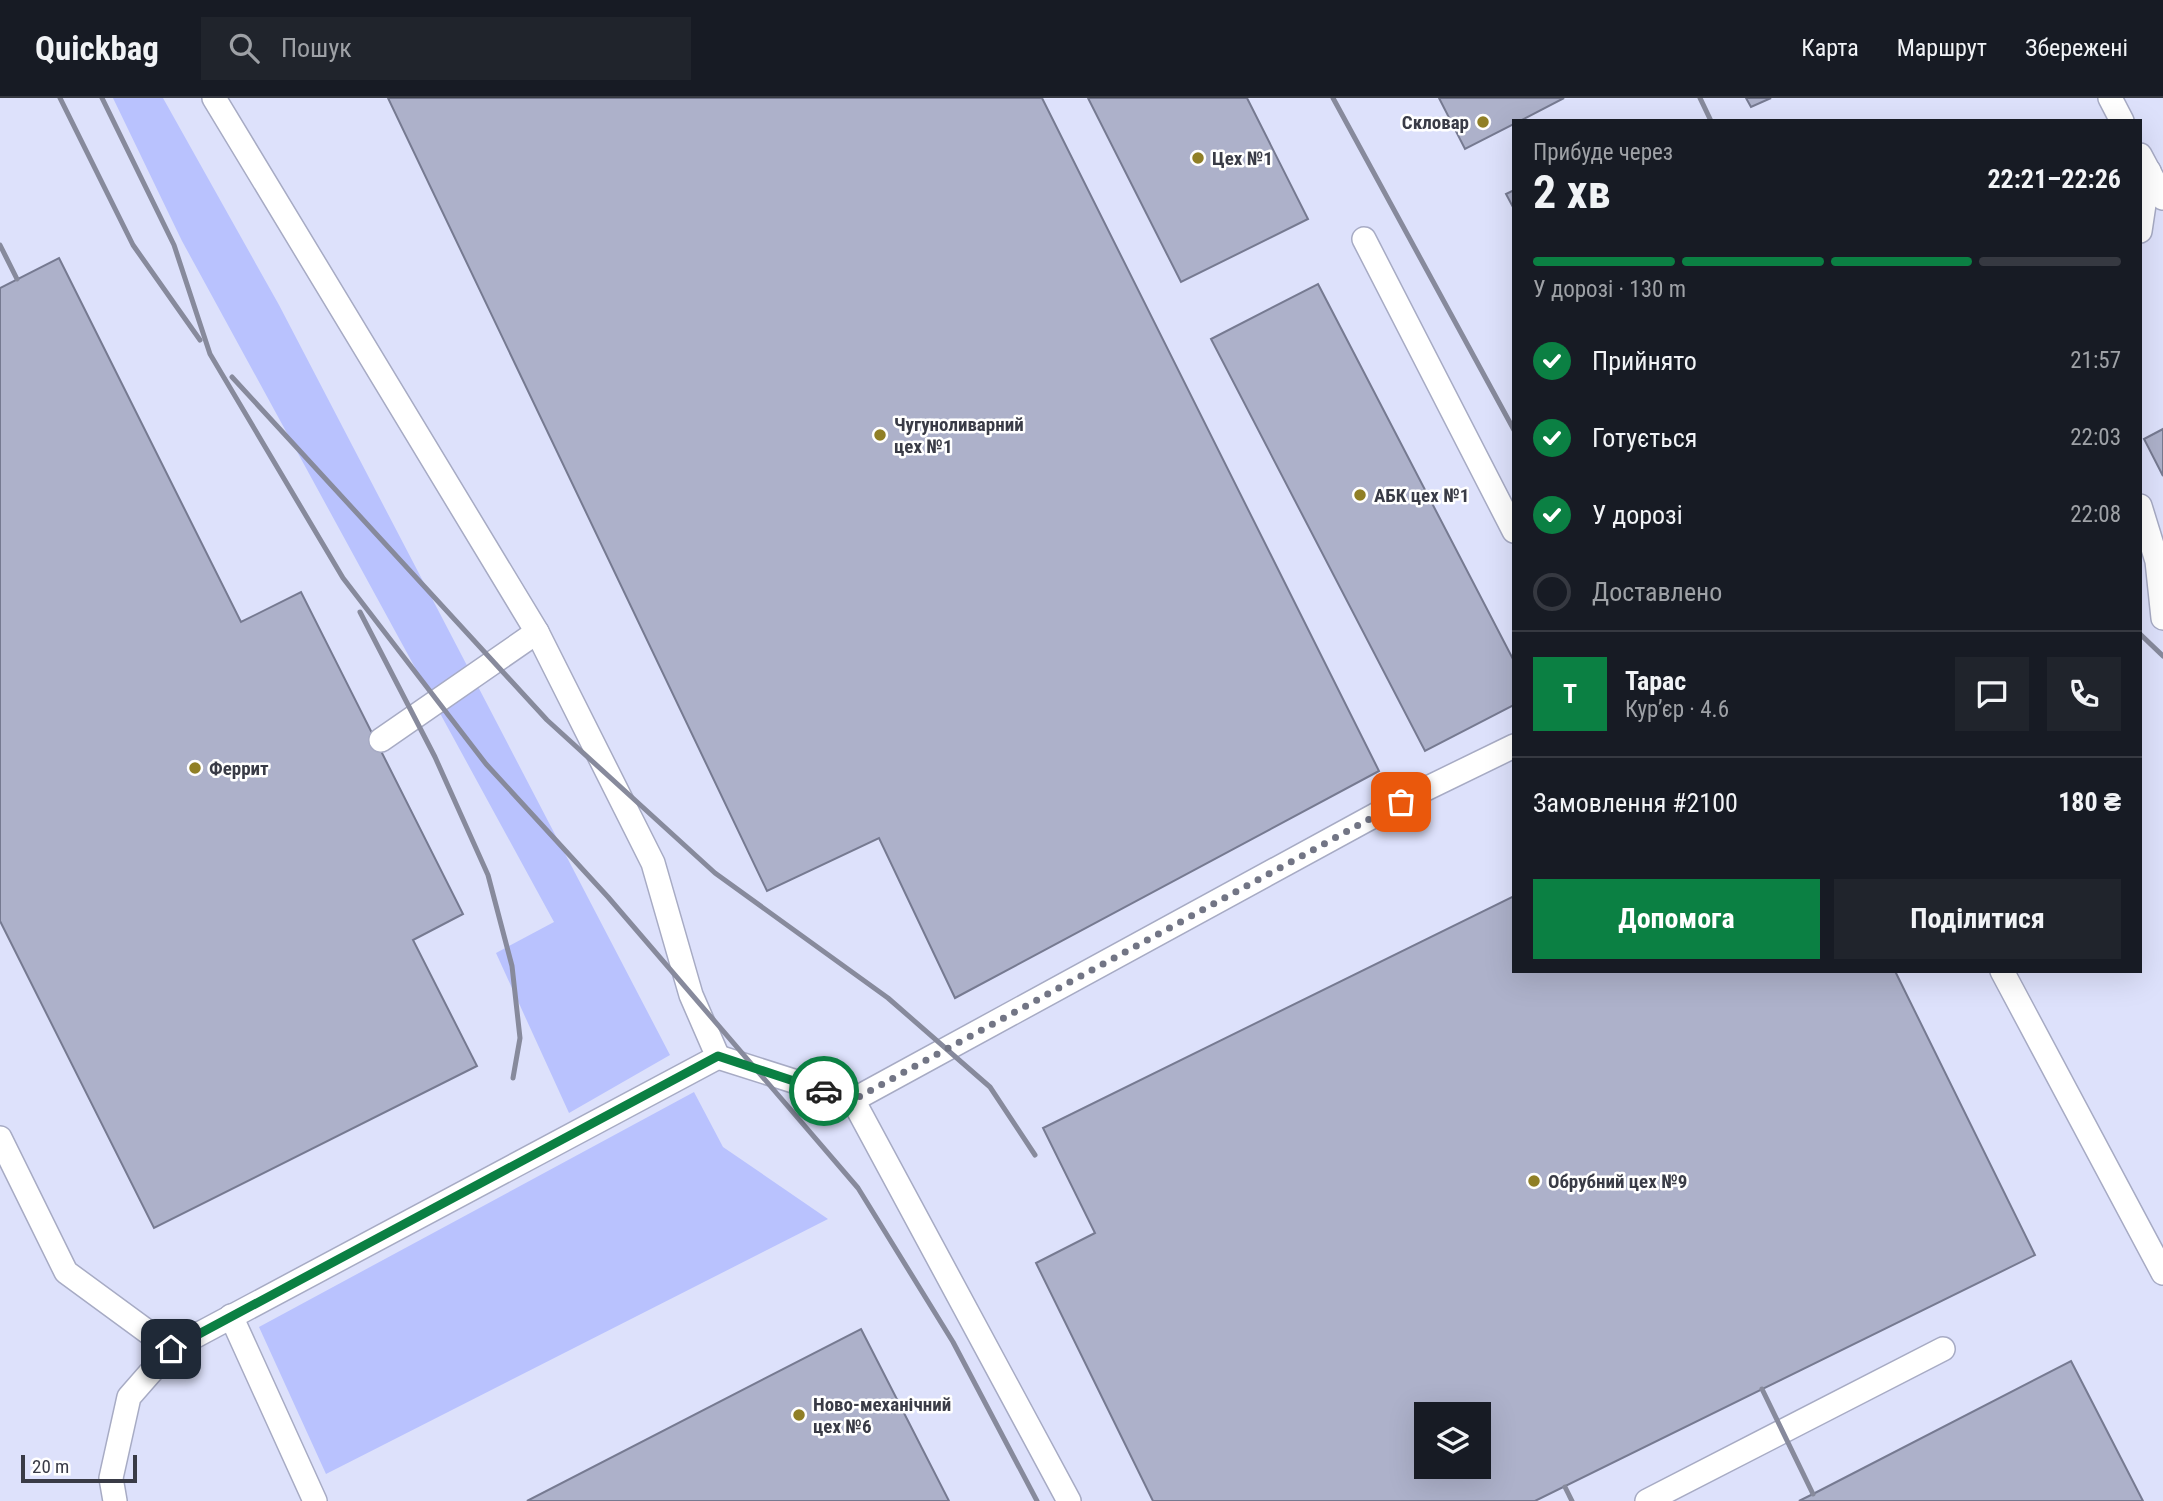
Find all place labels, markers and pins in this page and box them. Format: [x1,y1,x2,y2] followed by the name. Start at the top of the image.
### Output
[1402,111,1469,134] place label: Скловар
[1475,114,1491,130] marker: Скловар
[1212,147,1273,170] place label: Цех №1
[1190,150,1206,166] marker: Цех №1
[894,413,1024,458] place label: Чугуноливарний цех №1
[872,427,888,443] marker: Чугуноливарний цех №1
[1374,484,1469,507] place label: АБК цех №1
[1352,487,1368,503] marker: АБК цех №1
[209,757,269,780] place label: Феррит
[187,760,203,776] marker: Феррит
[1371,772,1431,832] pin
[1548,1170,1687,1193] place label: Обрубний цех №9
[1526,1173,1542,1189] marker: Обрубний цех №9
[141,1319,201,1379] pin
[813,1393,951,1438] place label: Ново-механічний цех №6
[791,1407,807,1423] marker: Ново-механічний цех №6

